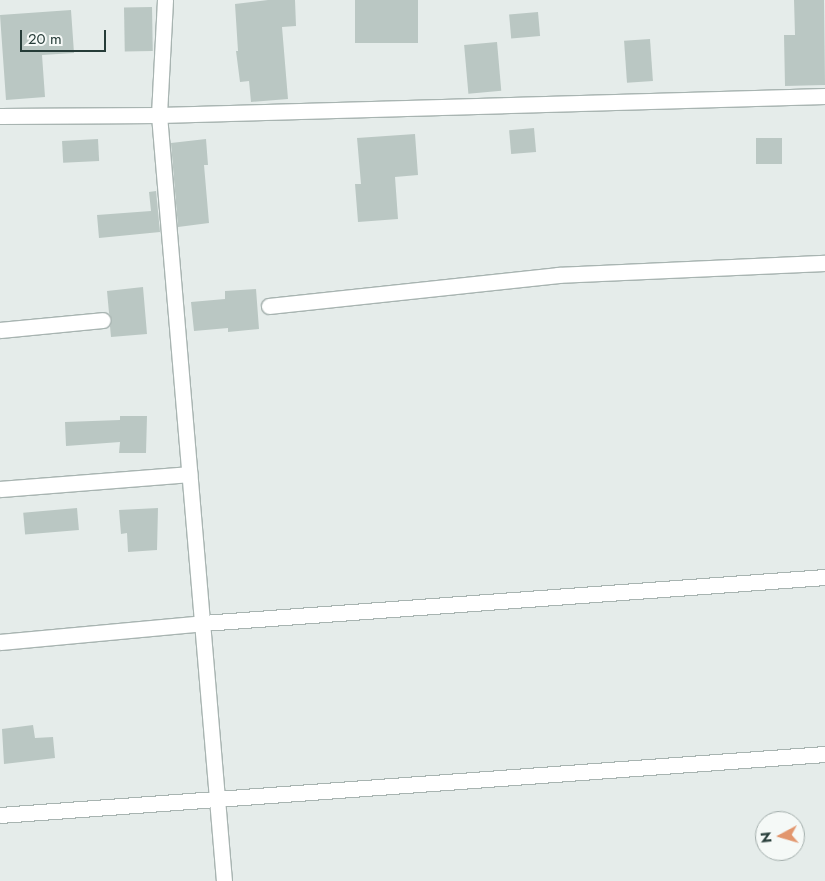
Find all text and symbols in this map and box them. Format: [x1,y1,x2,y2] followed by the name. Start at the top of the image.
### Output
[22,20,109,52] scale bar
[28,28,62,50] text: 20 m
[755,811,805,861] north arrow
[756,831,777,844] text: N

